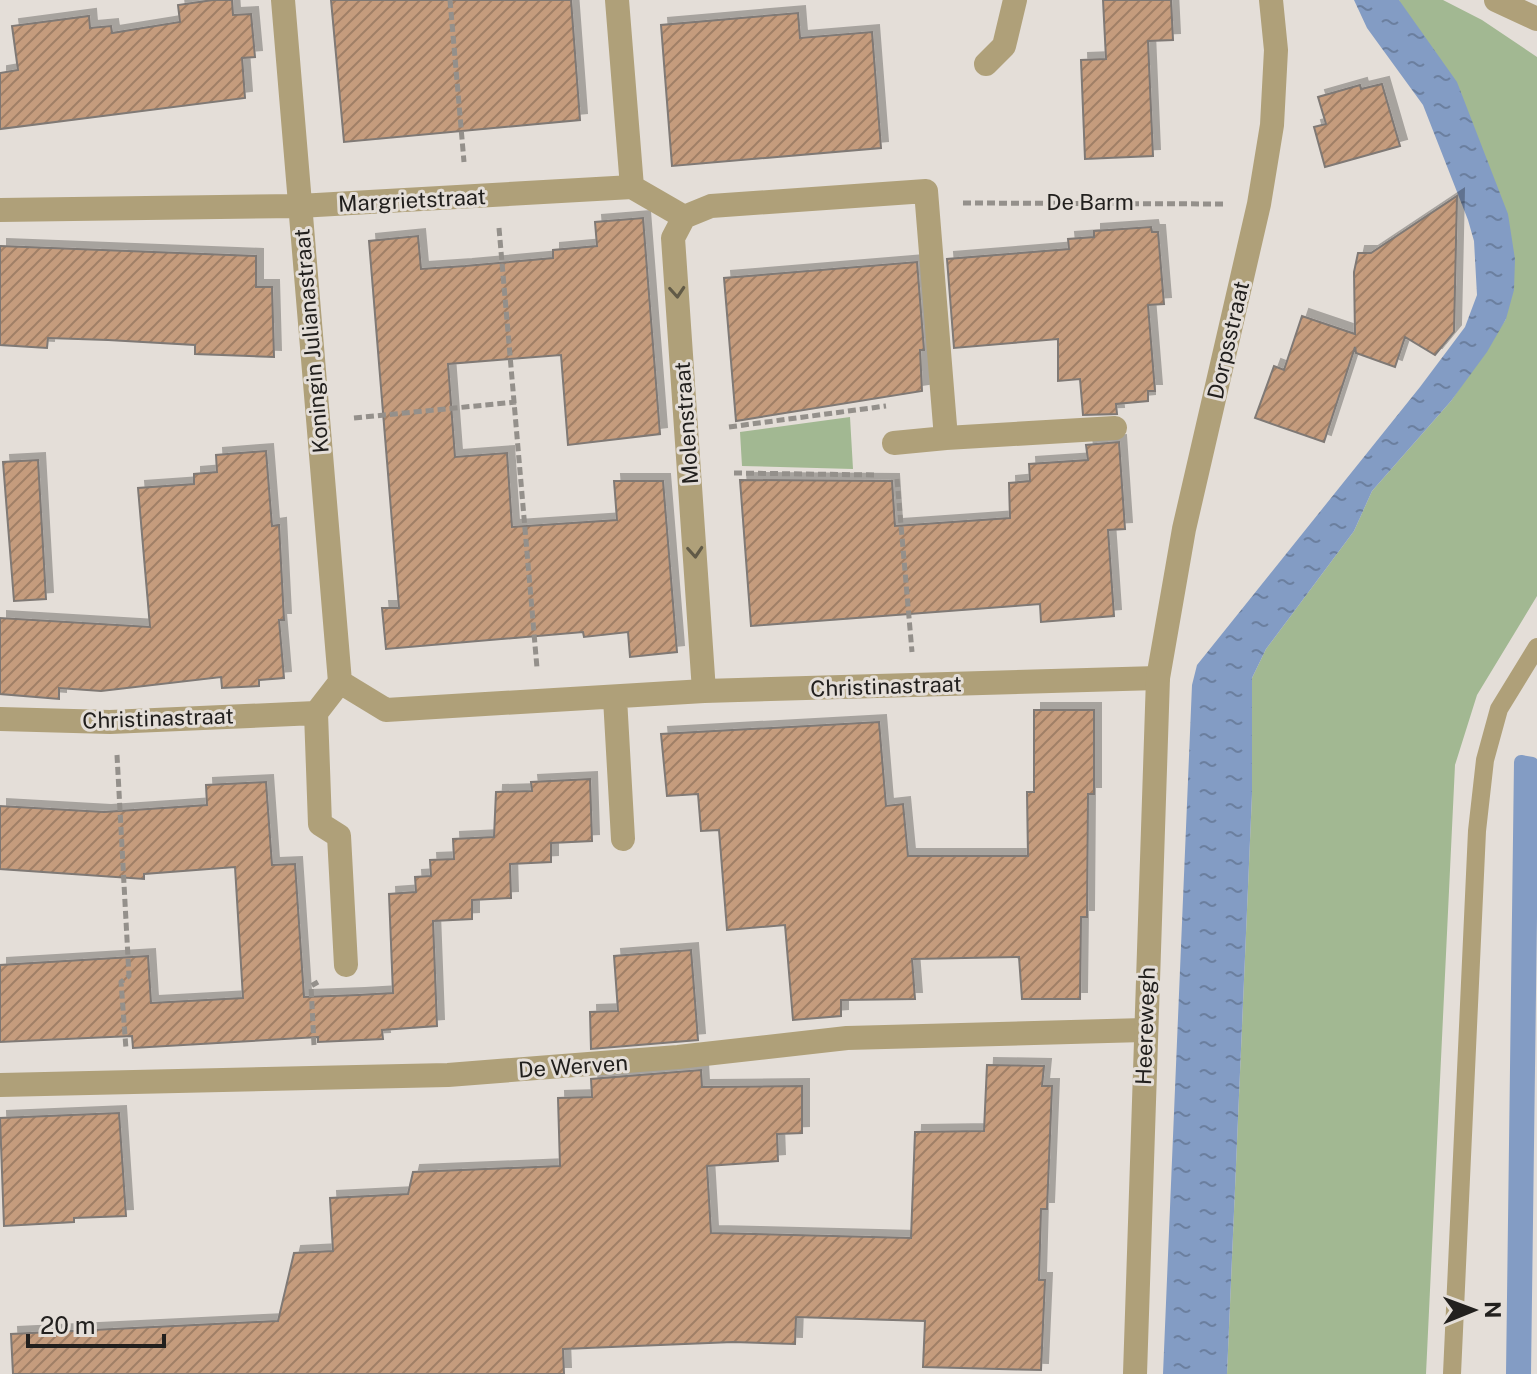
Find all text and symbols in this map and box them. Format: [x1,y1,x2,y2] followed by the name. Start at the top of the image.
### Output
[337,183,487,217] street label: Margrietstraat
[1046,189,1134,215] street label: De Barm
[288,228,334,454] street label: Koningin Julianastraat
[1202,278,1254,402] street label: Dorpsstraat
[668,286,685,299] one-way arrow
[669,361,703,485] street label: Molenstraat
[686,546,703,559] one-way arrow
[810,670,962,702] street label: Christinastraat
[82,702,234,734] street label: Christinastraat
[1130,967,1160,1085] street label: Heerewegh
[517,1049,629,1083] street label: De Werven
[1433,1270,1513,1350] north arrow
[28,1298,164,1348] scale bar
[1480,1301,1506,1318] text: N
[40,1311,96,1339] text: 20 m

